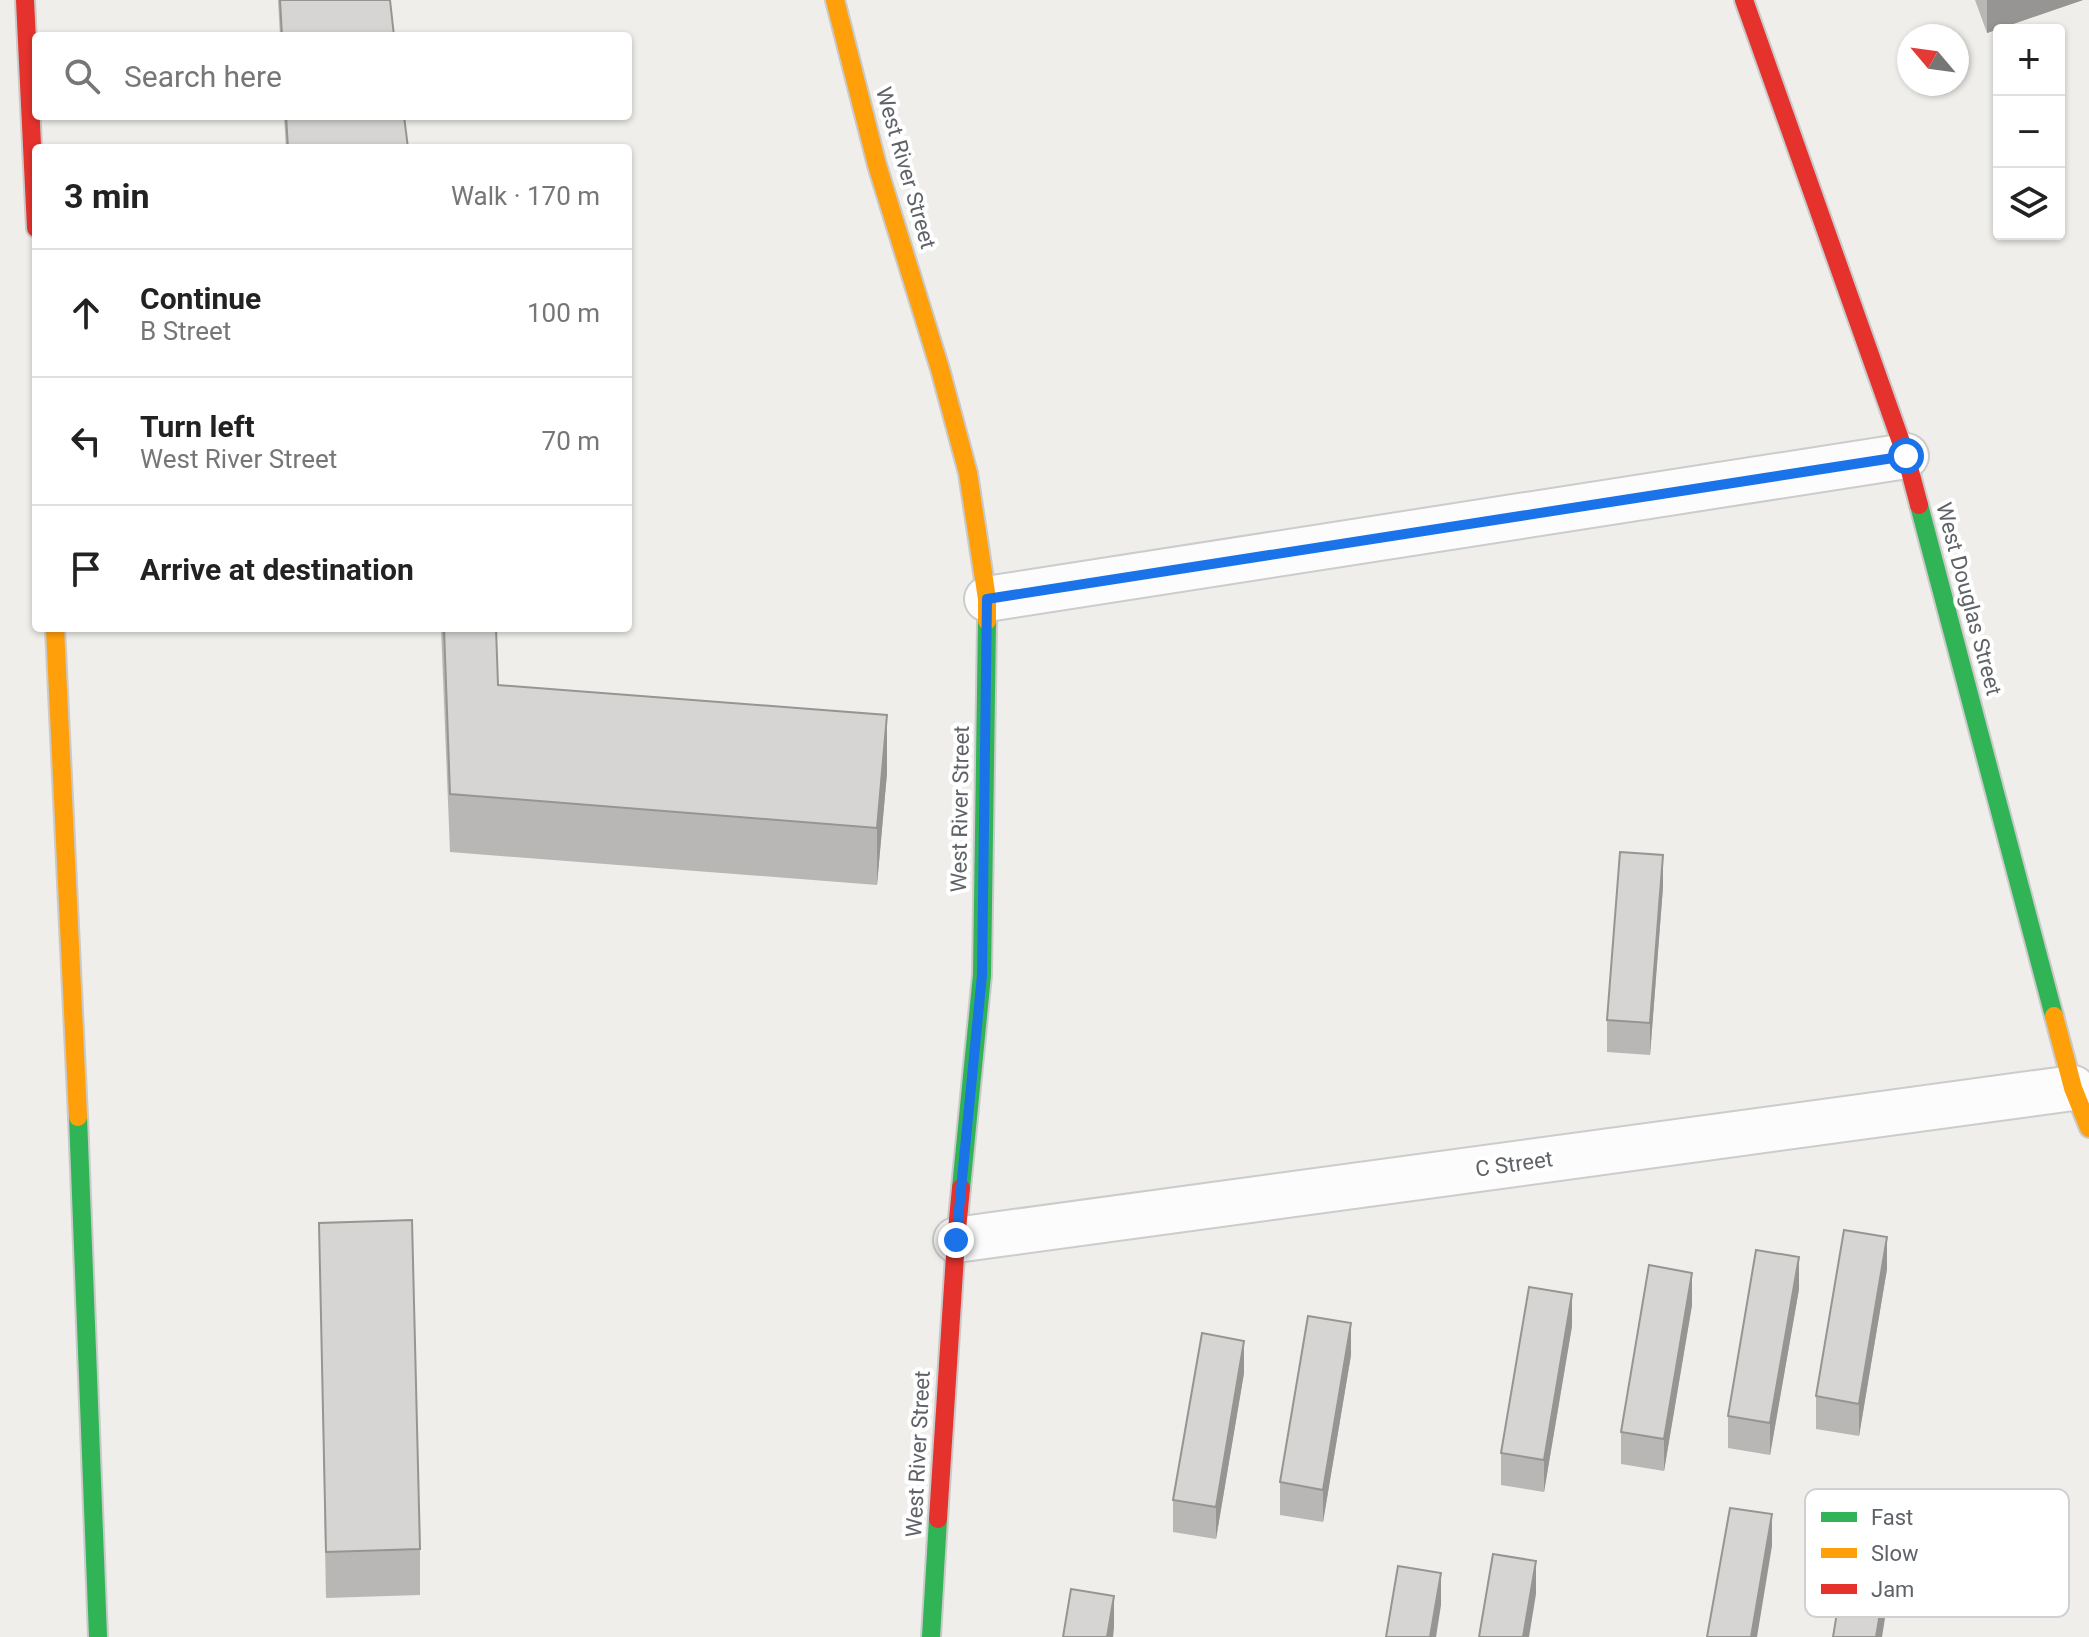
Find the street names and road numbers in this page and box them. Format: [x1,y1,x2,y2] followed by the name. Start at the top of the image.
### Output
[871,84,941,252] street label: West River Street
[1931,500,2007,698] street label: West Douglas Street
[946,725,974,893] street label: West River Street
[1474,1146,1554,1182] street label: C Street
[901,1370,935,1538] street label: West River Street

